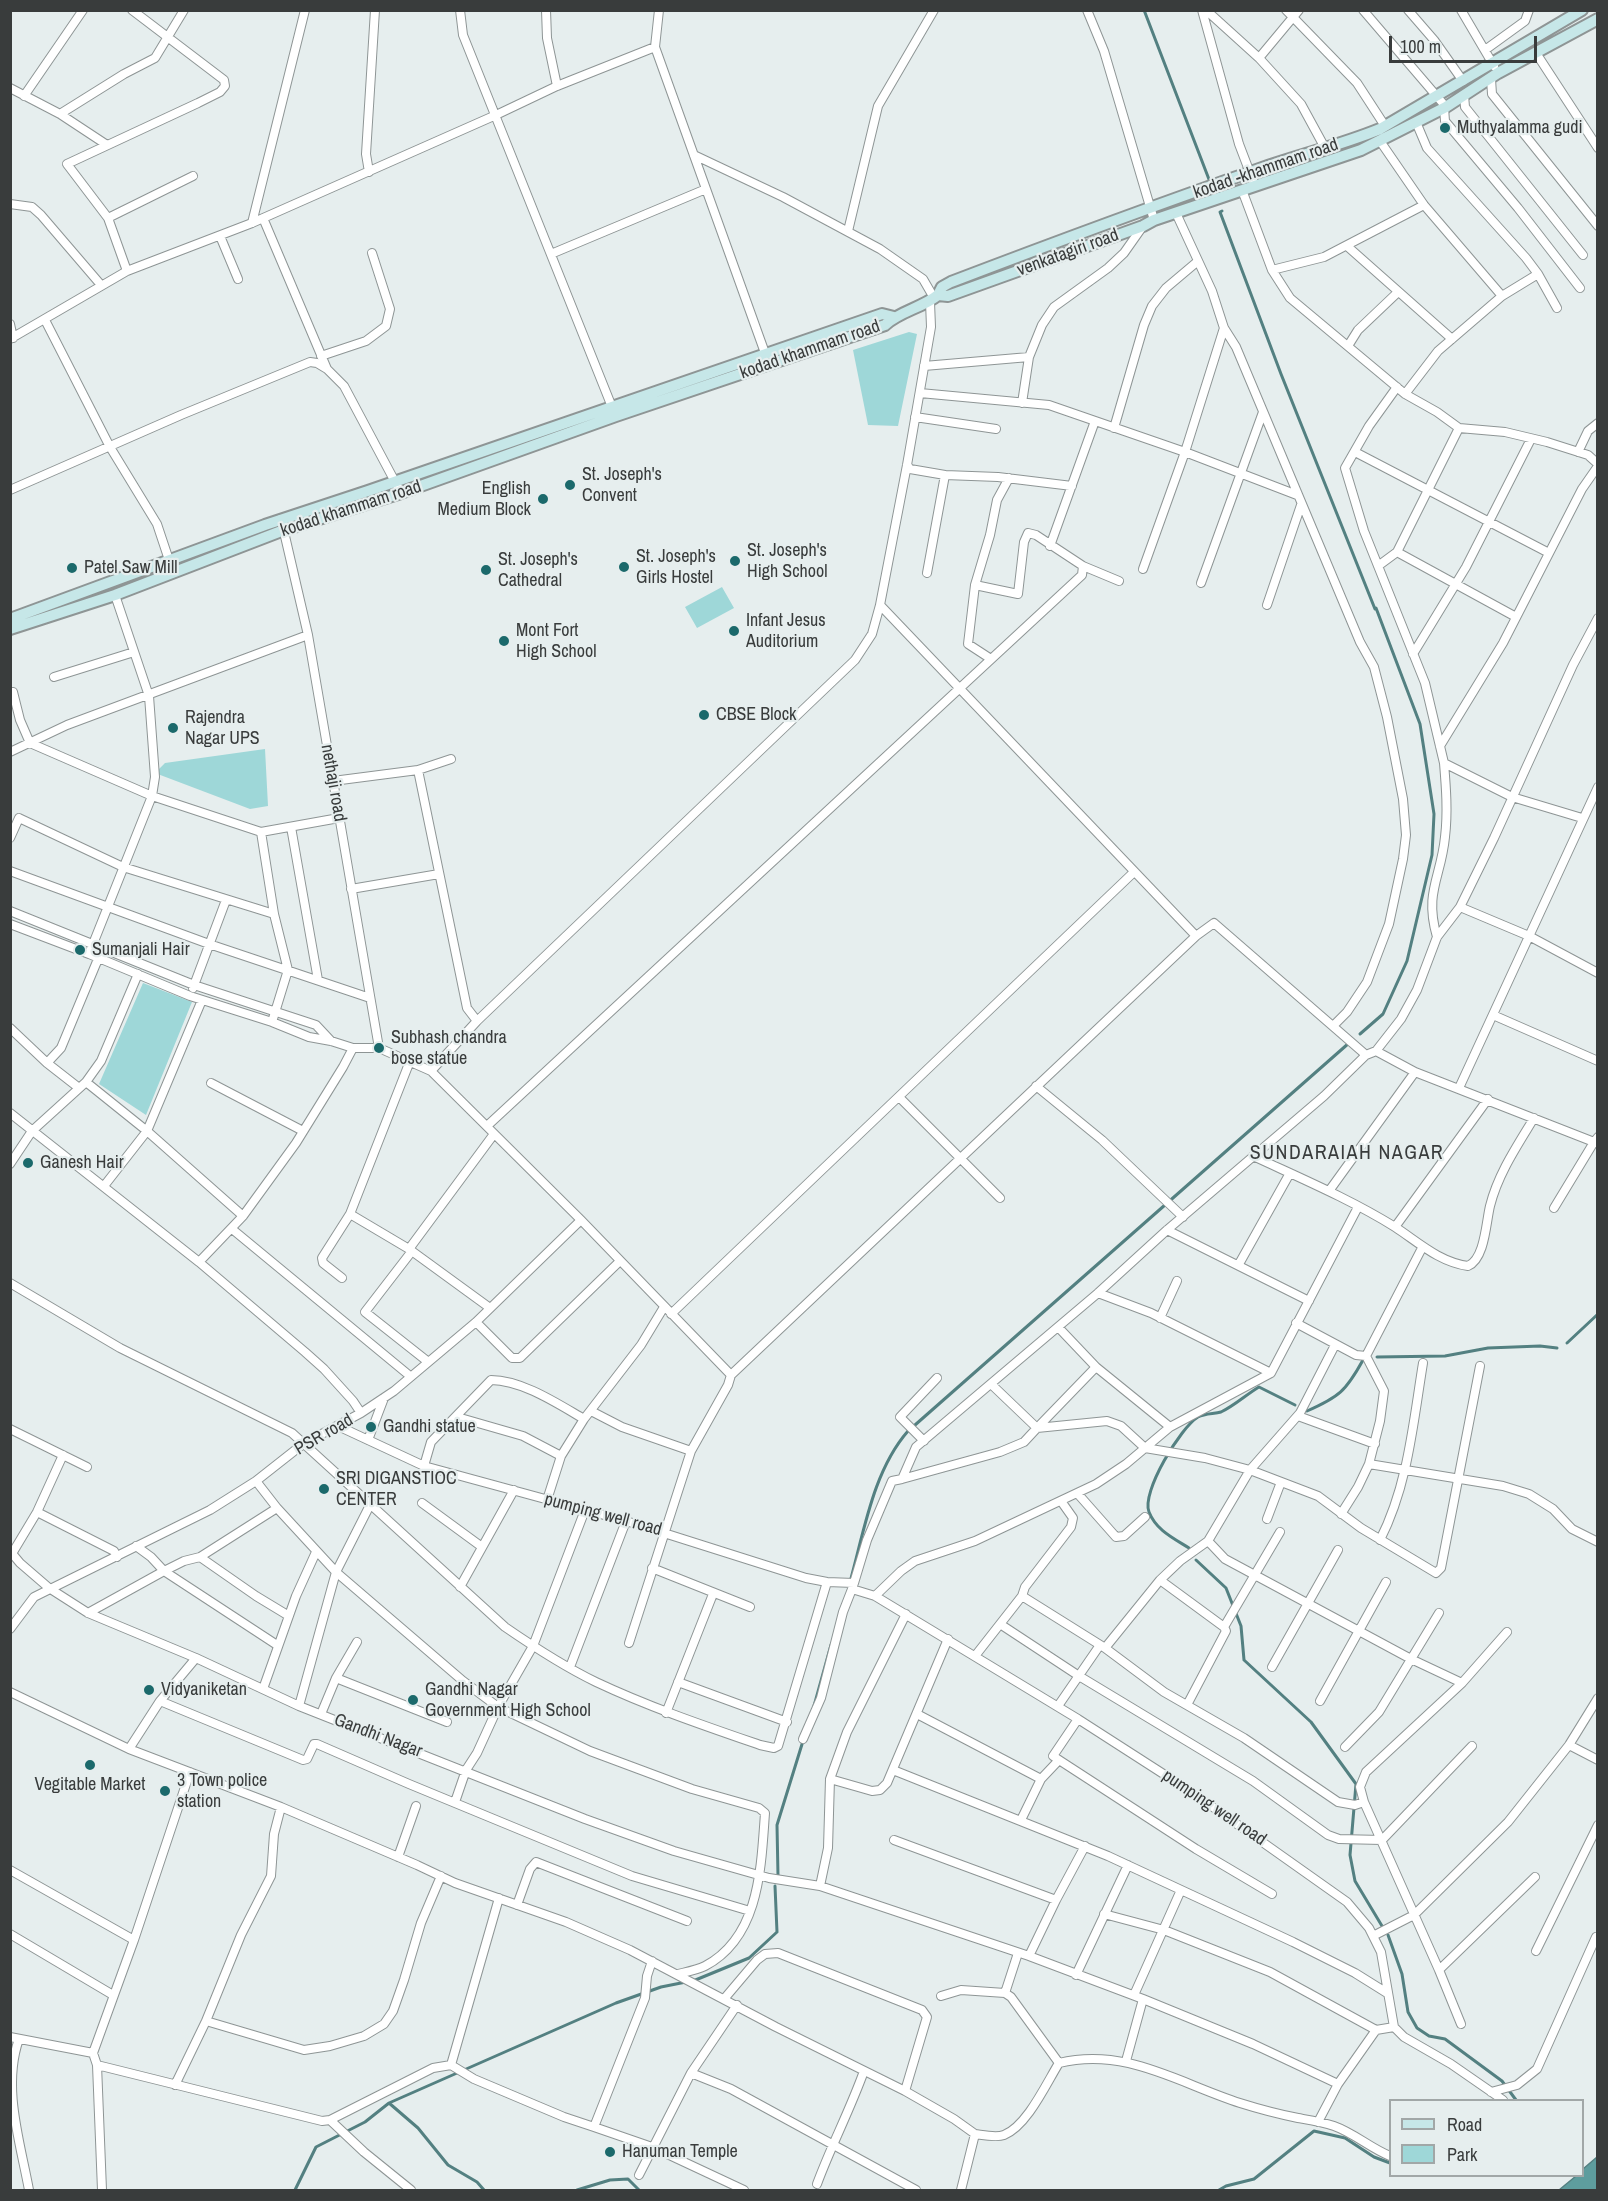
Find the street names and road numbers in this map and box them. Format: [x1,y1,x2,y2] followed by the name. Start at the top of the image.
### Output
[1191,134,1341,204] street label: kodad -khammam road
[1014,225,1122,281] street label: venkatagiri road
[737,316,883,384] street label: kodad khammam road
[278,476,424,542] street label: kodad khammam road
[316,743,350,823] street label: nethaji road
[291,1410,357,1460] street label: PSR road
[542,1489,664,1541] street label: pumping well road
[331,1709,425,1763] street label: Gandhi Nagar
[1158,1765,1270,1851] street label: pumping well road

